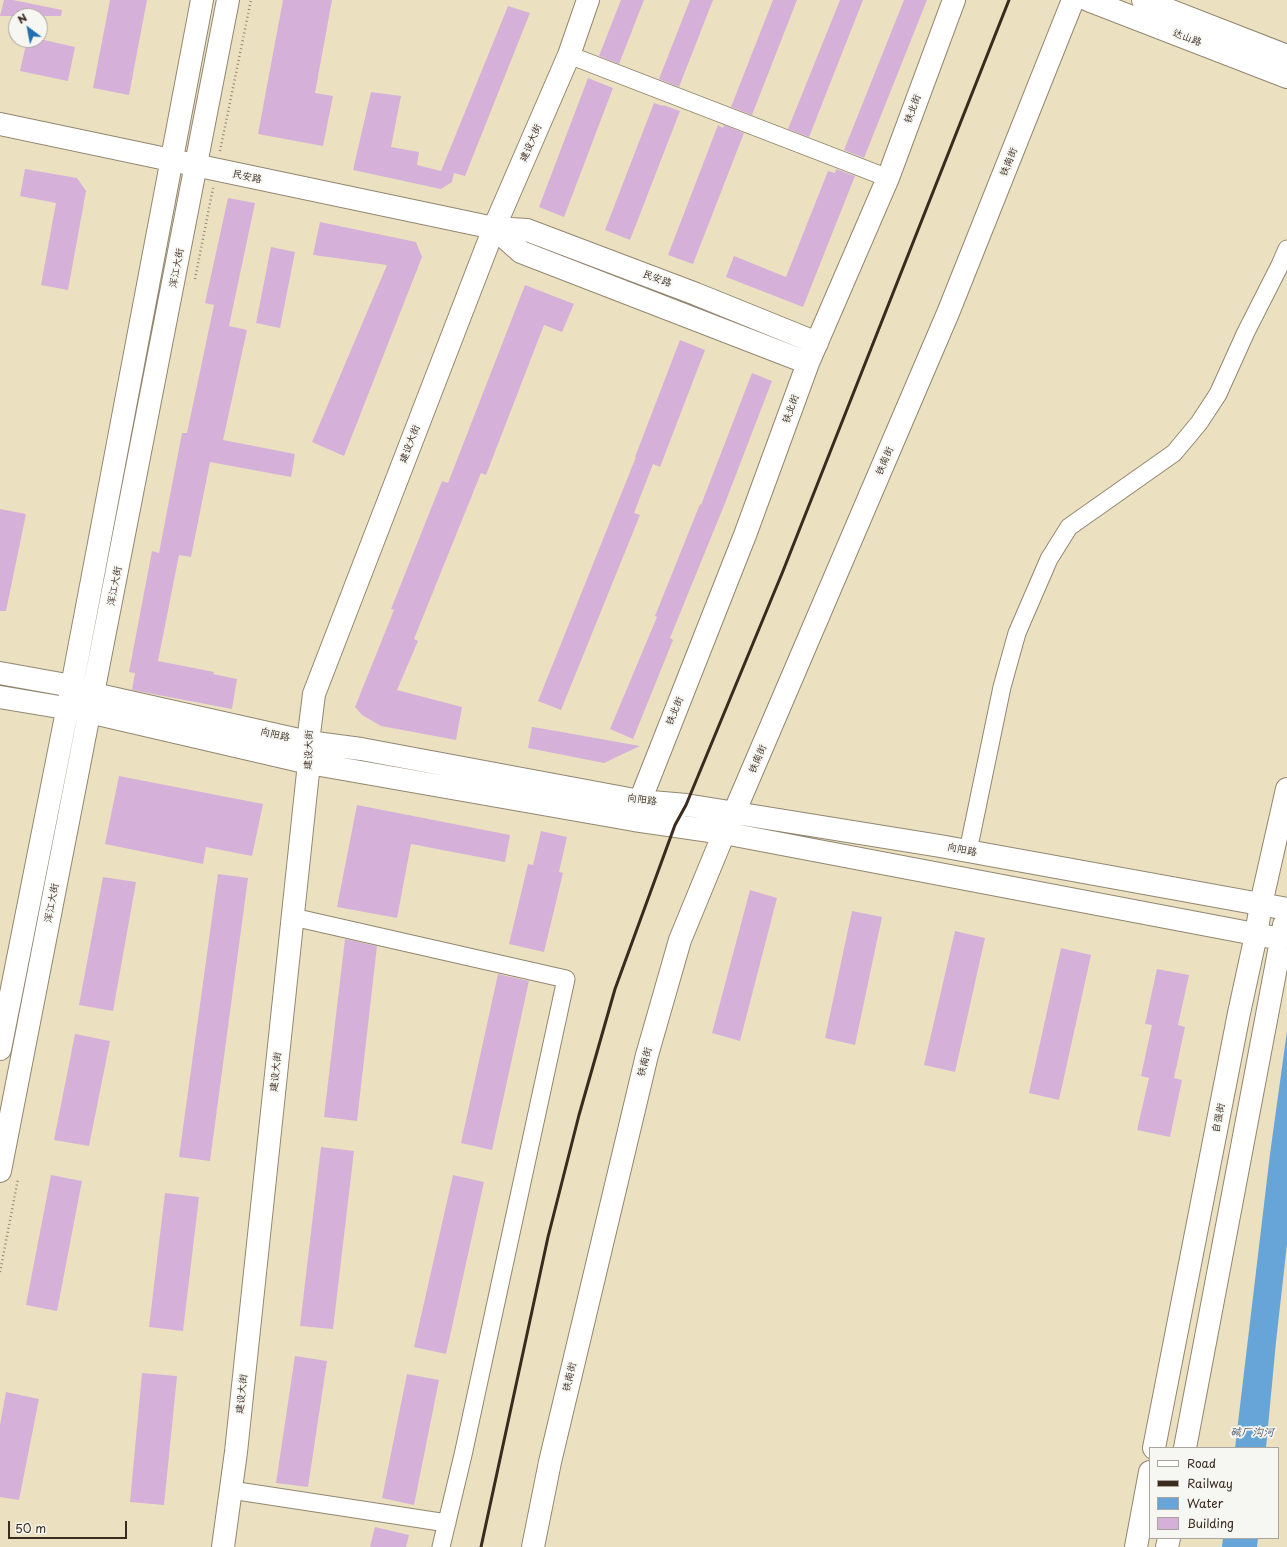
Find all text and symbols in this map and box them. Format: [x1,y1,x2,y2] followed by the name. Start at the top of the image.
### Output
[8,8,48,48] north arrow
[14,9,30,28] text: N
[1171,27,1203,49] street label: 达山路
[902,93,924,125] street label: 铁北街
[517,122,545,164] street label: 建设大街
[998,146,1020,178] street label: 铁南街
[231,168,263,186] street label: 民安路
[167,247,187,289] street label: 浑江大街
[641,268,673,290] street label: 民安路
[780,393,802,425] street label: 铁北街
[397,423,423,465] street label: 建设大街
[874,445,896,477] street label: 铁南街
[105,565,125,607] street label: 浑江大街
[664,695,686,727] street label: 铁北街
[259,726,291,744] street label: 向阳路
[302,730,316,770] street label: 建设大街
[747,743,769,775] street label: 铁南街
[626,792,658,808] street label: 向阳路
[946,841,978,859] street label: 向阳路
[42,882,62,924] street label: 浑江大街
[636,1046,654,1078] street label: 铁南街
[268,1051,284,1093] street label: 建设大街
[1210,1102,1228,1134] street label: 自强街
[561,1361,579,1393] street label: 铁南街
[234,1373,250,1415] street label: 建设大街
[1230,1426,1274,1440] water label: 碱厂沟河
[1149,1447,1279,1539] legend
[1187,1454,1216,1472] text: Road
[1187,1474,1233,1492] text: Railway
[1187,1494,1223,1512] text: Water
[10,1513,129,1539] scale bar
[1187,1514,1234,1532] text: Building
[15,1519,46,1537] text: 50 m

